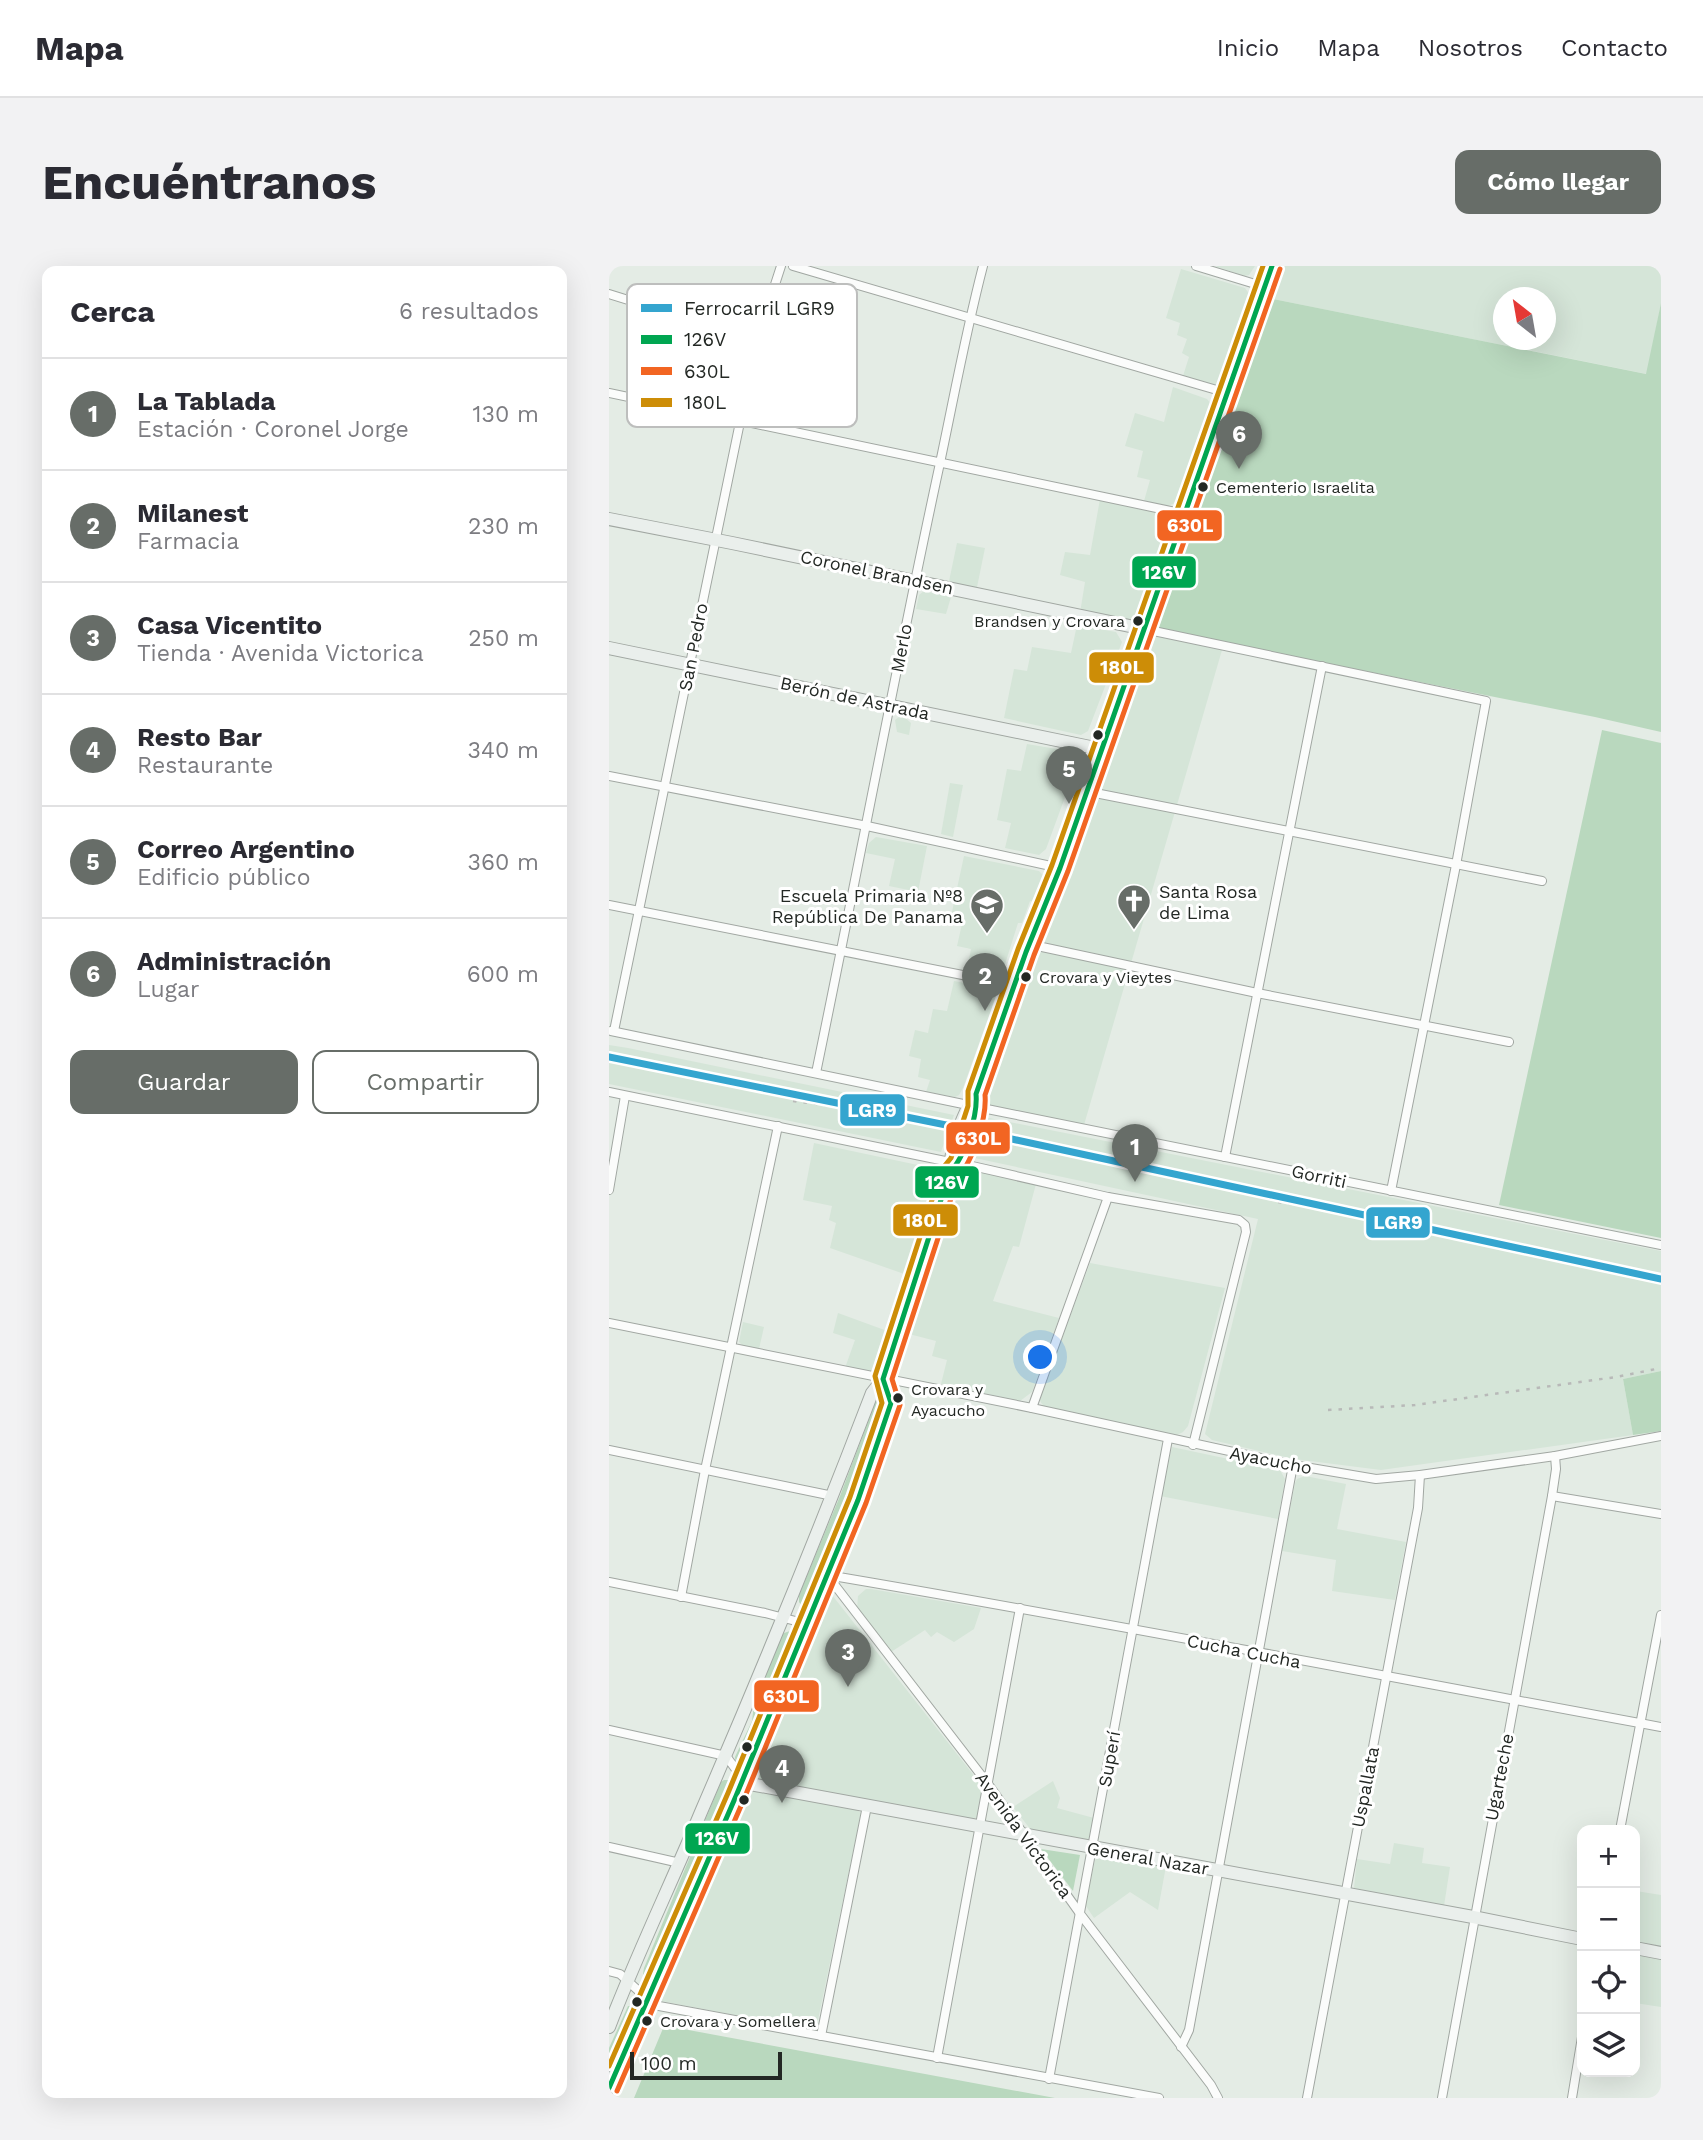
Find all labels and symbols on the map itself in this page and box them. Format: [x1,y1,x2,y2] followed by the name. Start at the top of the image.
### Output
[627,284,857,427] legend
[1493,287,1556,350] north arrow
[684,297,835,320] text: Ferrocarril LGR9
[684,328,726,351] text: 126V
[684,360,730,383] text: 630L
[684,391,726,414] text: 180L
[1216,411,1262,469] pin: 6
[1216,478,1375,497] place label: Cementerio Israelita
[1196,480,1210,494] marker: Cementerio Israelita
[1156,509,1223,542] line badge: 630L
[1167,514,1213,537] text: 630L
[799,546,955,598] street label: Coronel Brandsen
[1131,555,1197,589] line badge: 126V
[1142,561,1186,584] text: 126V
[674,601,712,693] street label: San Pedro
[974,612,1125,631] place label: Brandsen y Crovara
[1131,614,1145,628] marker: Brandsen y Crovara
[886,622,916,674] street label: Merlo
[1088,651,1155,684] line badge: 180L
[1100,656,1144,679] text: 180L
[779,672,931,724] street label: Berón de Astrada
[1091,728,1105,742] unlabelled marker
[1046,746,1092,804] pin: 5
[1159,881,1257,923] place label: Santa Rosa de Lima
[1115,882,1153,931] church icon: Santa Rosa de Lima
[772,885,963,927] place label: Escuela Primaria Nº8 República De Panama
[968,886,1006,935] school or university icon: Escuela Primaria Nº8 República De Panama
[962,953,1008,1011] pin: 2
[1039,968,1172,987] place label: Crovara y Vieytes
[1019,970,1033,984] marker: Crovara y Vieytes
[839,1093,906,1127] line badge: LGR9
[847,1099,897,1122] text: LGR9
[945,1121,1011,1155] line badge: 630L
[1112,1124,1158,1182] pin: 1
[955,1127,1001,1150] text: 630L
[1290,1160,1348,1192] street label: Gorriti
[914,1165,980,1199] line badge: 126V
[925,1171,969,1194] text: 126V
[892,1203,959,1237] line badge: 180L
[1365,1206,1431,1239] line badge: LGR9
[903,1209,947,1232] text: 180L
[1373,1211,1423,1234] text: LGR9
[1023,1340,1057,1374] your location
[911,1380,985,1420] place label: Crovara y Ayacucho
[891,1391,905,1405] marker: Crovara y Ayacucho
[1228,1442,1314,1478] street label: Ayacucho
[825,1629,871,1687] pin: 3
[1185,1630,1303,1672] street label: Cucha Cucha
[753,1679,820,1713] line badge: 630L
[763,1685,809,1708] text: 630L
[1094,1729,1124,1789] street label: Superí
[1480,1731,1518,1823] street label: Ugarteche
[740,1740,754,1754] unlabelled marker
[759,1745,805,1803] pin: 4
[1347,1745,1383,1829] street label: Uspallata
[971,1768,1077,1902] street label: Avenida Victorica
[737,1793,751,1807] unlabelled marker
[684,1822,751,1855] line badge: 126V
[695,1827,739,1850] text: 126V
[1085,1837,1211,1879] street label: General Nazar
[630,1995,644,2009] unlabelled marker
[660,2012,816,2031] place label: Crovara y Somellera
[640,2014,654,2028] marker: Crovara y Somellera
[630,2049,782,2081] scale bar

